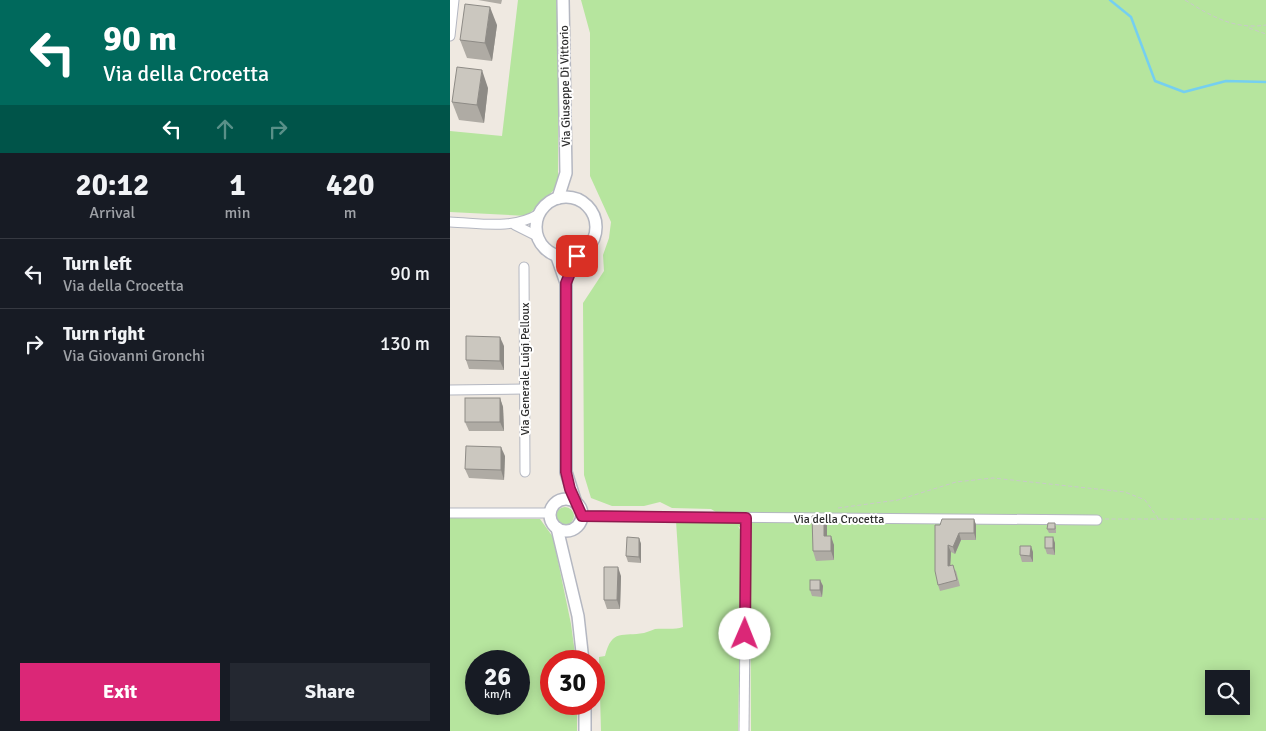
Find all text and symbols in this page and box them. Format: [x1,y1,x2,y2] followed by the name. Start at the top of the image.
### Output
[103,17,177,60] text: 90 m
[20,20,85,85] icon: left
[557,25,574,147] street label: Via Giuseppe Di Vittorio
[103,60,269,87] text: Via della Crocetta
[158,115,186,143] icon: left
[211,115,239,143] icon: ahead
[264,115,292,143] icon: right
[75,167,149,204] text: 20:12
[229,167,246,204] text: 1
[326,167,374,204] text: 420
[89,203,135,223] text: Arrival
[225,203,250,223] text: min
[344,203,357,223] text: m
[556,235,598,277] pin
[563,242,591,270] icon: arrive
[63,252,132,276] text: Turn left
[20,260,48,288] icon: left
[390,262,430,286] text: 90 m
[63,276,184,296] text: Via della Crocetta
[518,302,533,436] street label: Via Generale Luigi Pelloux
[63,322,145,346] text: Turn right
[20,330,48,358] icon: right
[380,332,430,356] text: 130 m
[63,346,205,366] text: Via Giovanni Gronchi
[794,512,884,527] street label: Via della Crocetta
[718,607,770,659] position arrow
[540,650,605,715] speed limit sign: 30
[484,661,511,692] text: 26
[20,663,220,721] button: Exit
[230,663,430,721] button: Share
[1205,670,1250,715] map controls
[1205,670,1250,715] button: search
[484,687,511,702] text: km/h

